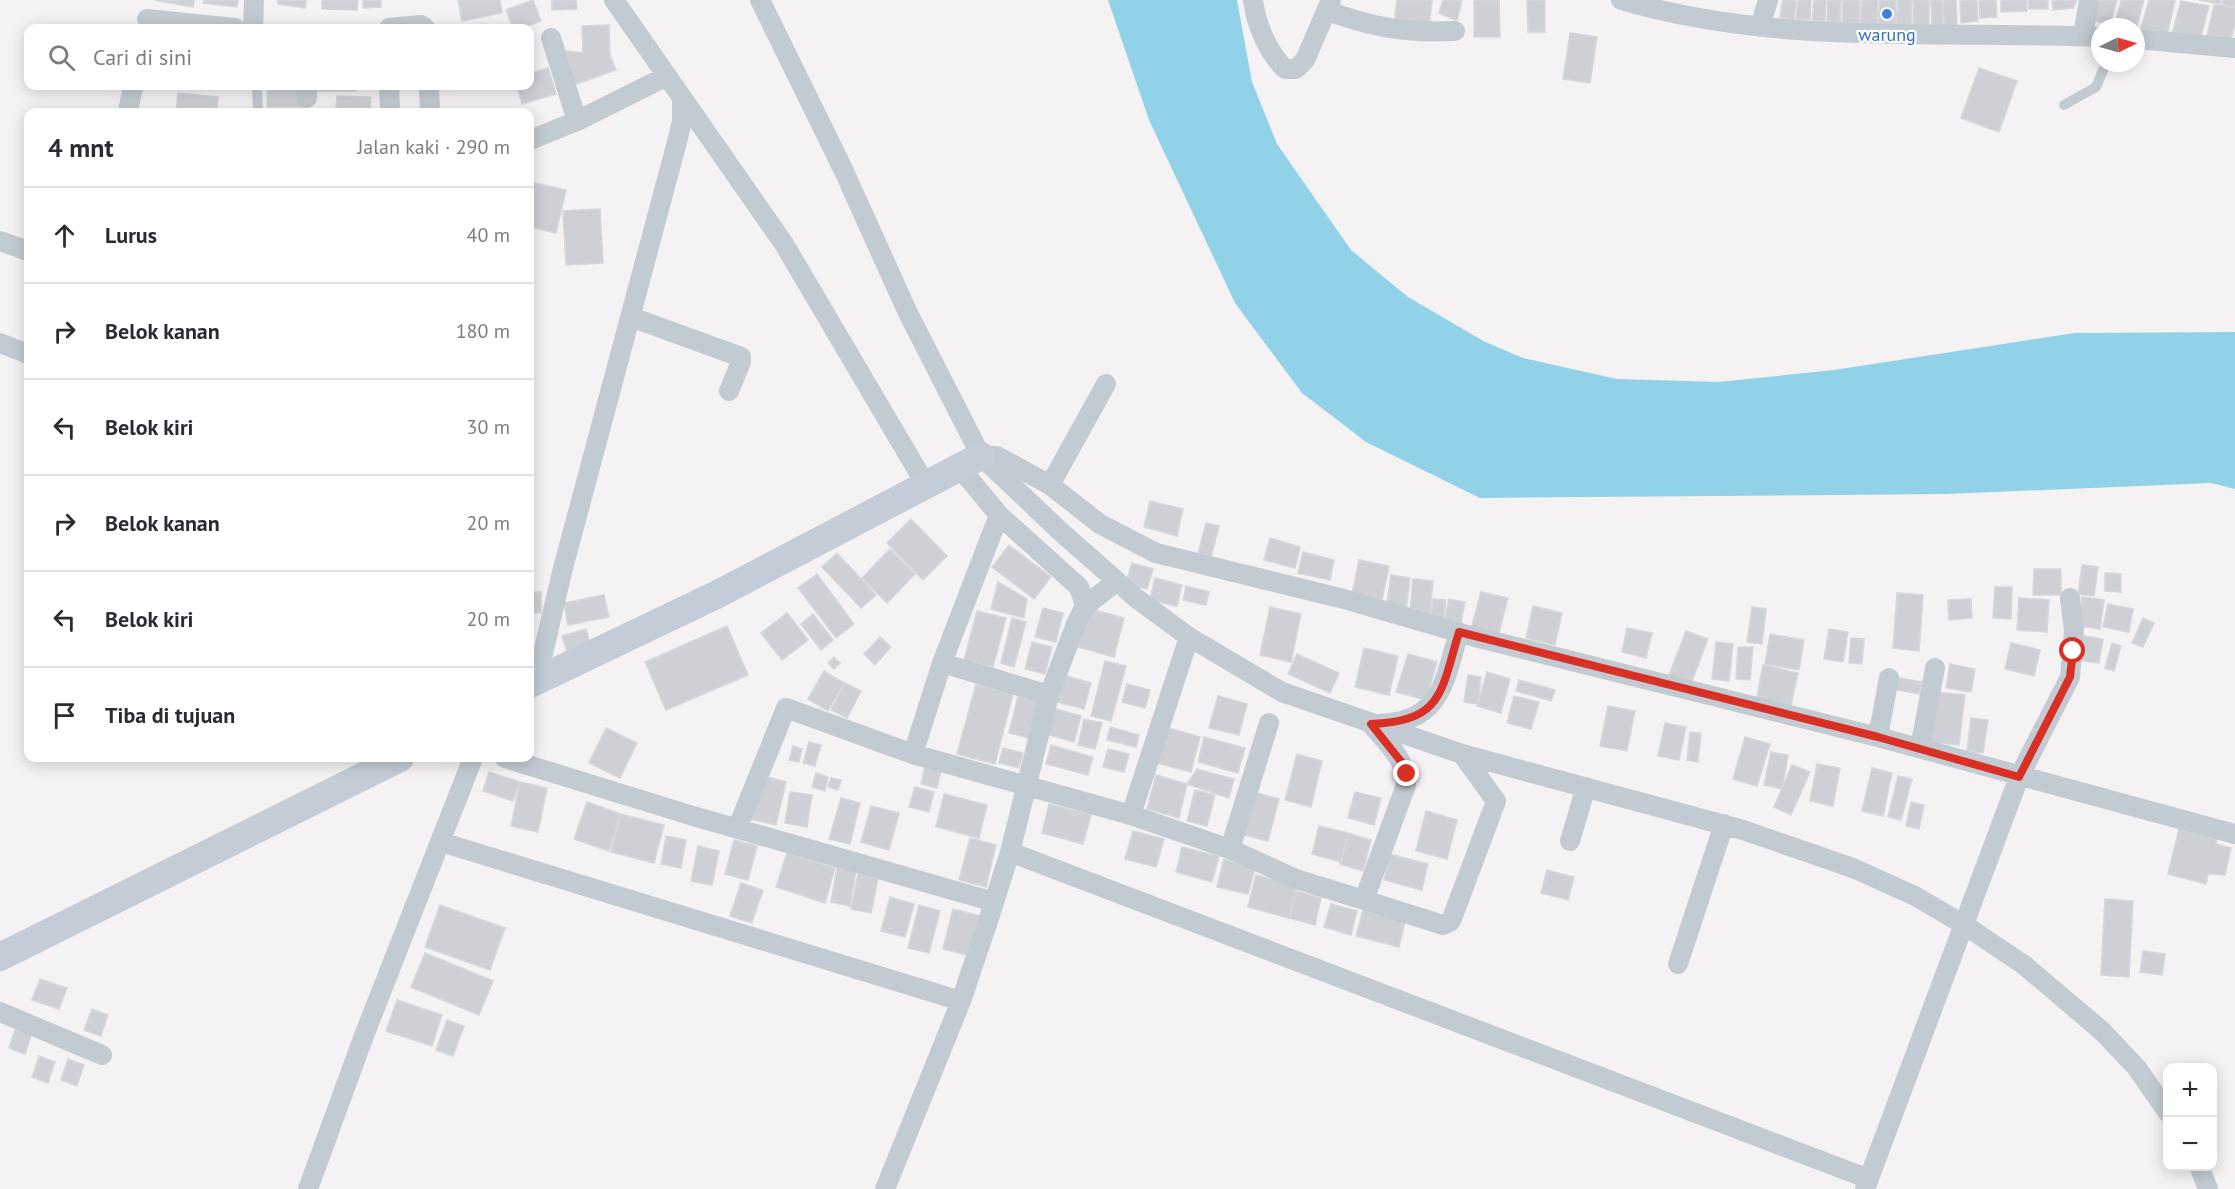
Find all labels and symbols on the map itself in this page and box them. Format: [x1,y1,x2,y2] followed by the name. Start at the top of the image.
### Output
[1880,7,1894,21] marker: warung
[2091,18,2145,72] north arrow
[1858,23,1916,46] place label: warung
[2059,637,2085,663] route start
[1393,760,1419,786] route end

